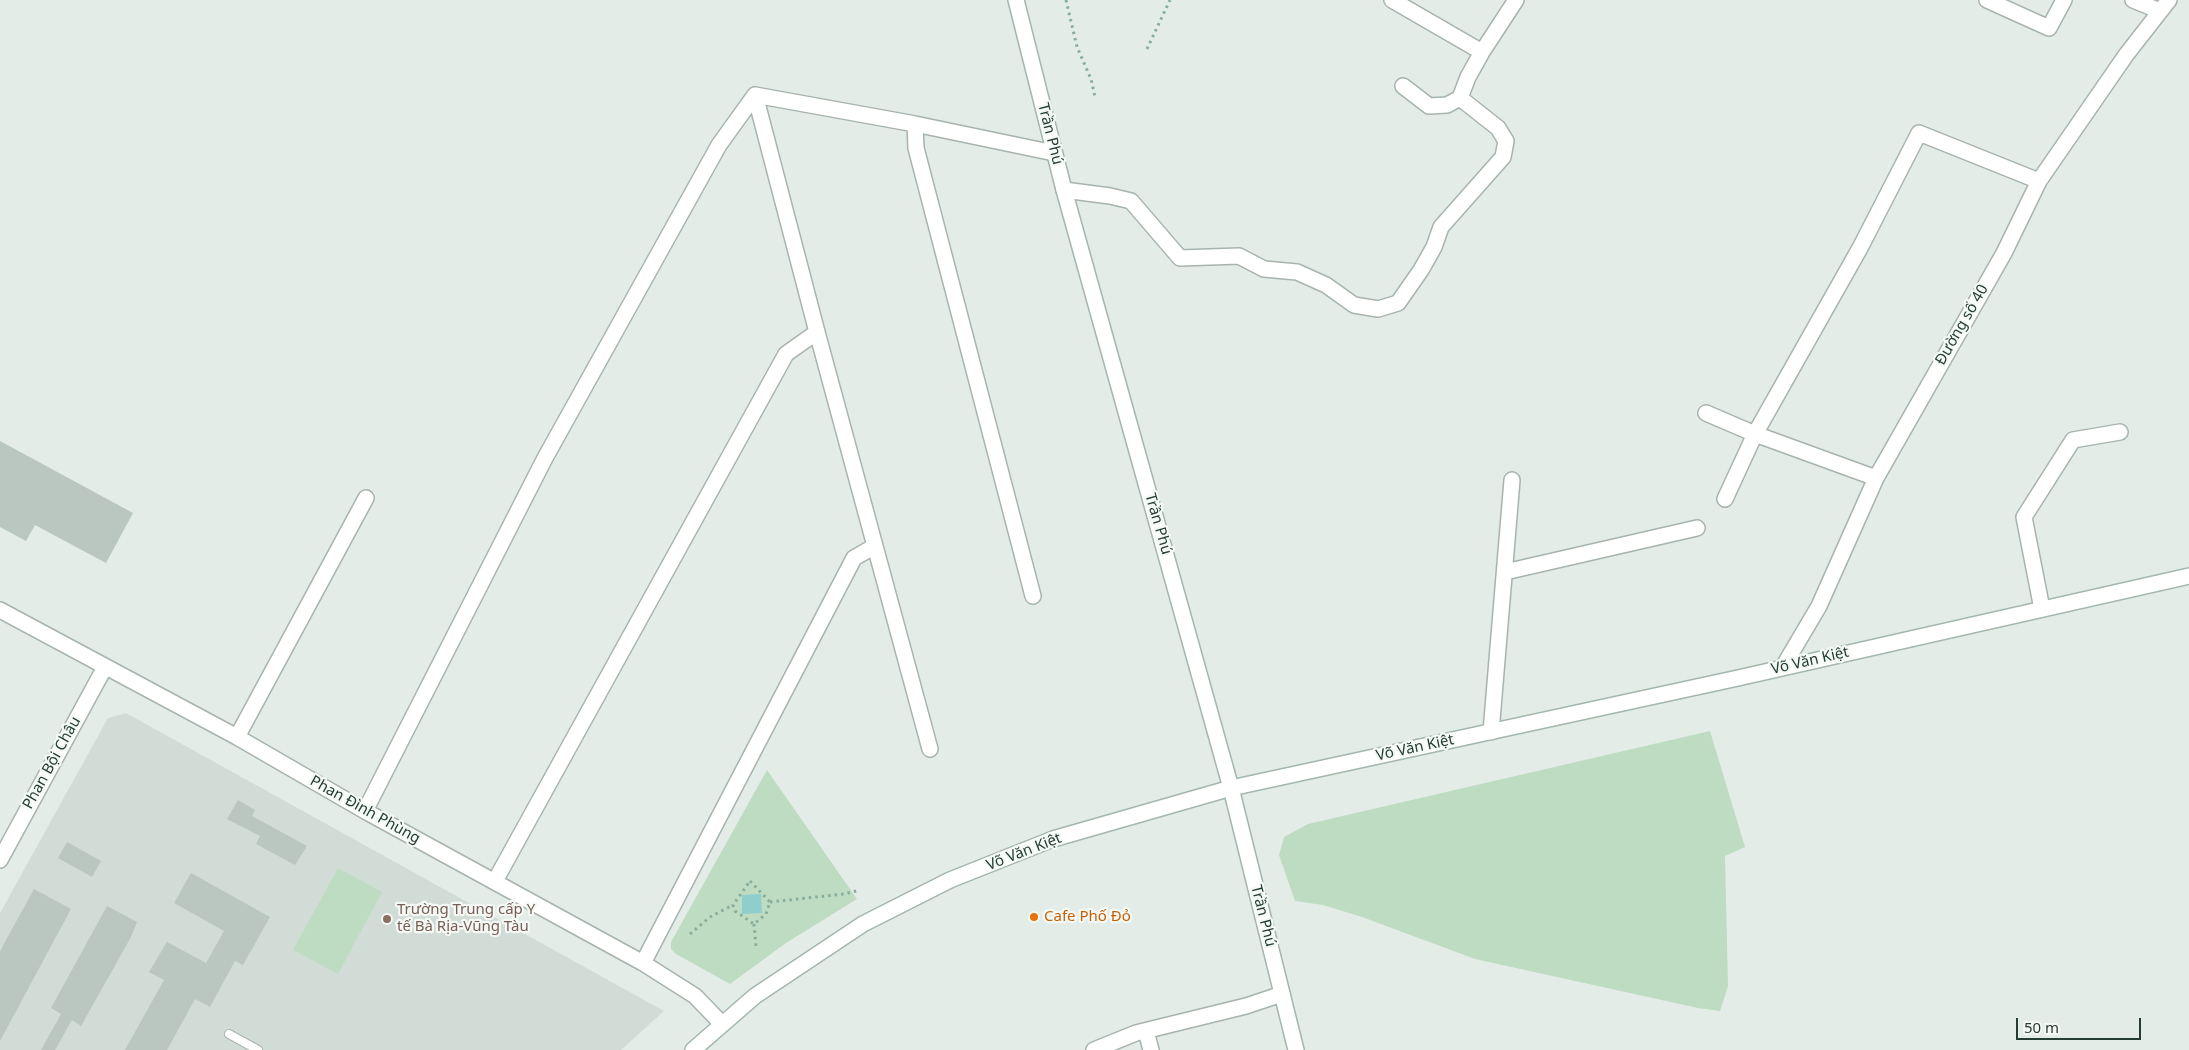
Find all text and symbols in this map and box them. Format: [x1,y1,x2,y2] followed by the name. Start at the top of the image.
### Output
[1034,101,1066,167] street label: Trần Phú
[1932,282,1992,368] street label: Đường số 40
[1141,491,1175,557] street label: Trần Phú
[1769,643,1851,679] street label: Võ Văn Kiệt
[19,714,85,812] street label: Phan Bội Châu
[1374,731,1456,765] street label: Võ Văn Kiệt
[307,772,423,848] street label: Phan Đình Phùng
[984,829,1064,875] street label: Võ Văn Kiệt
[1247,883,1279,949] street label: Trần Phú
[397,901,535,936] place label: Trường Trung cấp Y tế Bà Rịa-Vũng Tàu
[1044,908,1131,926] place label: Cafe Phố Đỏ
[1028,911,1040,923] marker: Cafe Phố Đỏ
[381,913,393,925] marker: Trường Trung cấp Y tế Bà Rịa-Vũng Tàu
[2019,1008,2144,1040] scale bar
[2024,1017,2059,1037] text: 50 m

